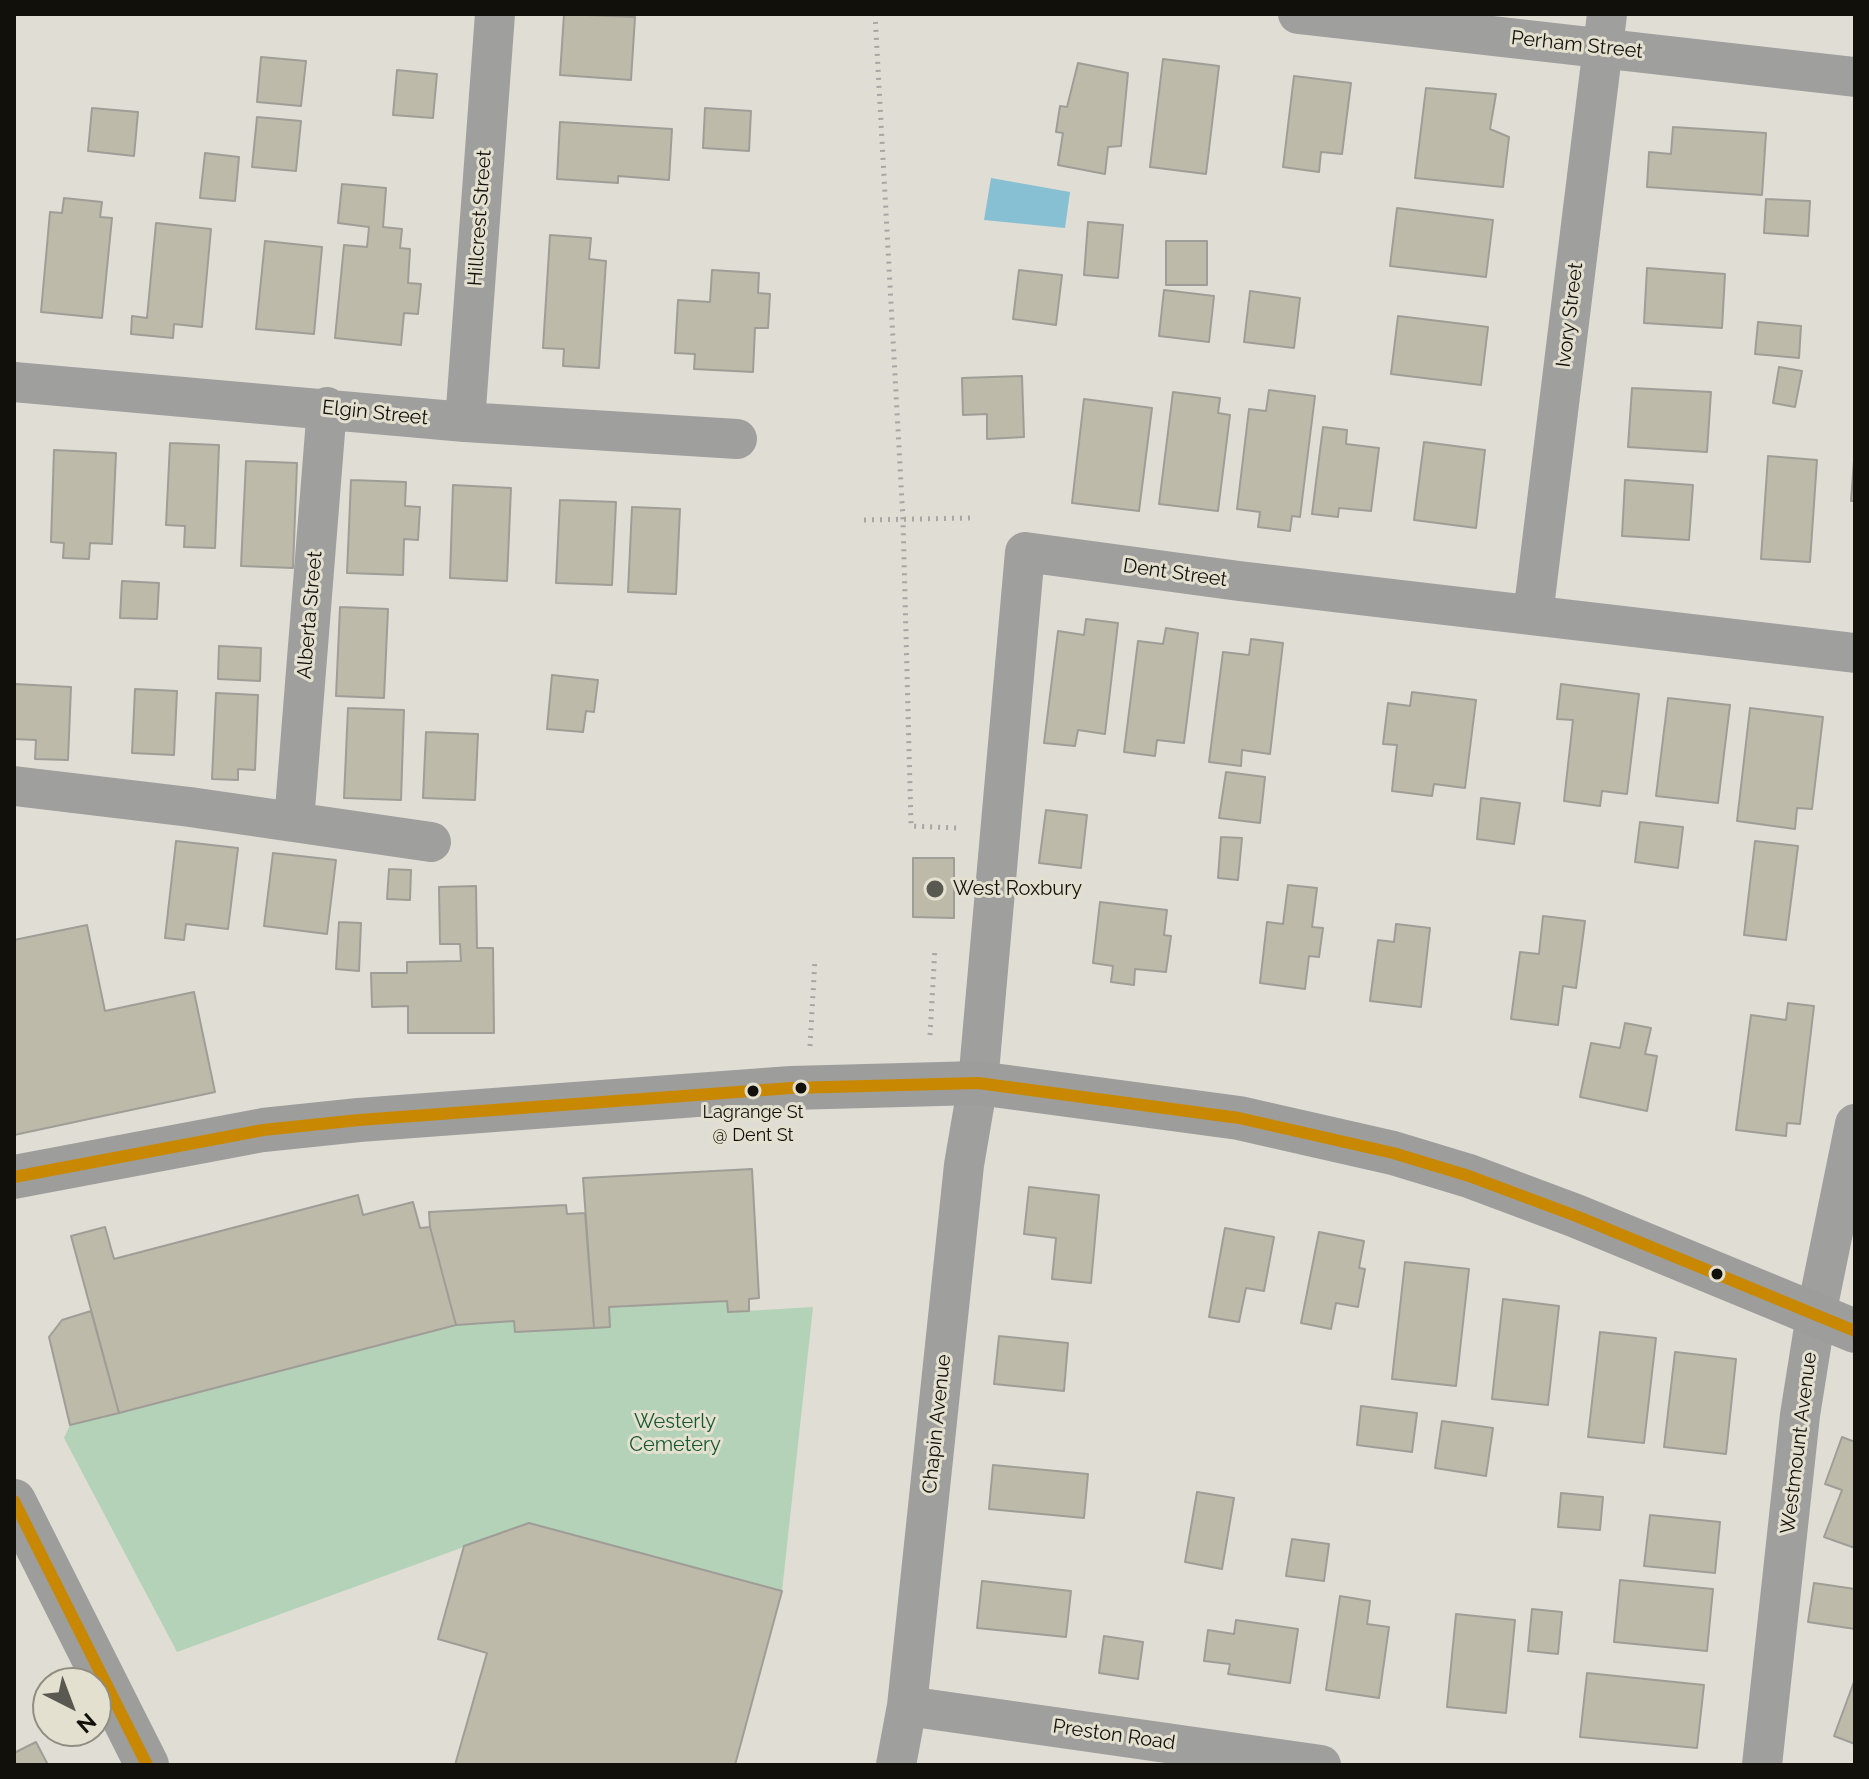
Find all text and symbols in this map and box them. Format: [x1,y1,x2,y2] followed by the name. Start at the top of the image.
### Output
[1510,26,1644,64] street label: Perham Street
[463,149,497,287] street label: Hillcrest Street
[1552,261,1588,369] street label: Ivory Street
[321,395,429,431] street label: Elgin Street
[292,550,328,680] street label: Alberta Street
[1121,554,1229,592] street label: Dent Street
[953,877,1082,901] place label: West Roxbury
[924,878,946,900] marker: West Roxbury
[793,1080,809,1096] unlabelled marker
[745,1083,761,1099] marker: Lagrange St @ Dent St
[702,1102,804,1144] place label: Lagrange St @ Dent St
[1709,1266,1725,1282] unlabelled marker
[1776,1351,1822,1535] street label: Westmount Avenue
[918,1353,956,1495] street label: Chapin Avenue
[629,1410,721,1457] park label: Westerly Cemetery
[32,1667,112,1747] north arrow
[72,1708,102,1739] text: N
[1051,1715,1177,1755] street label: Preston Road

